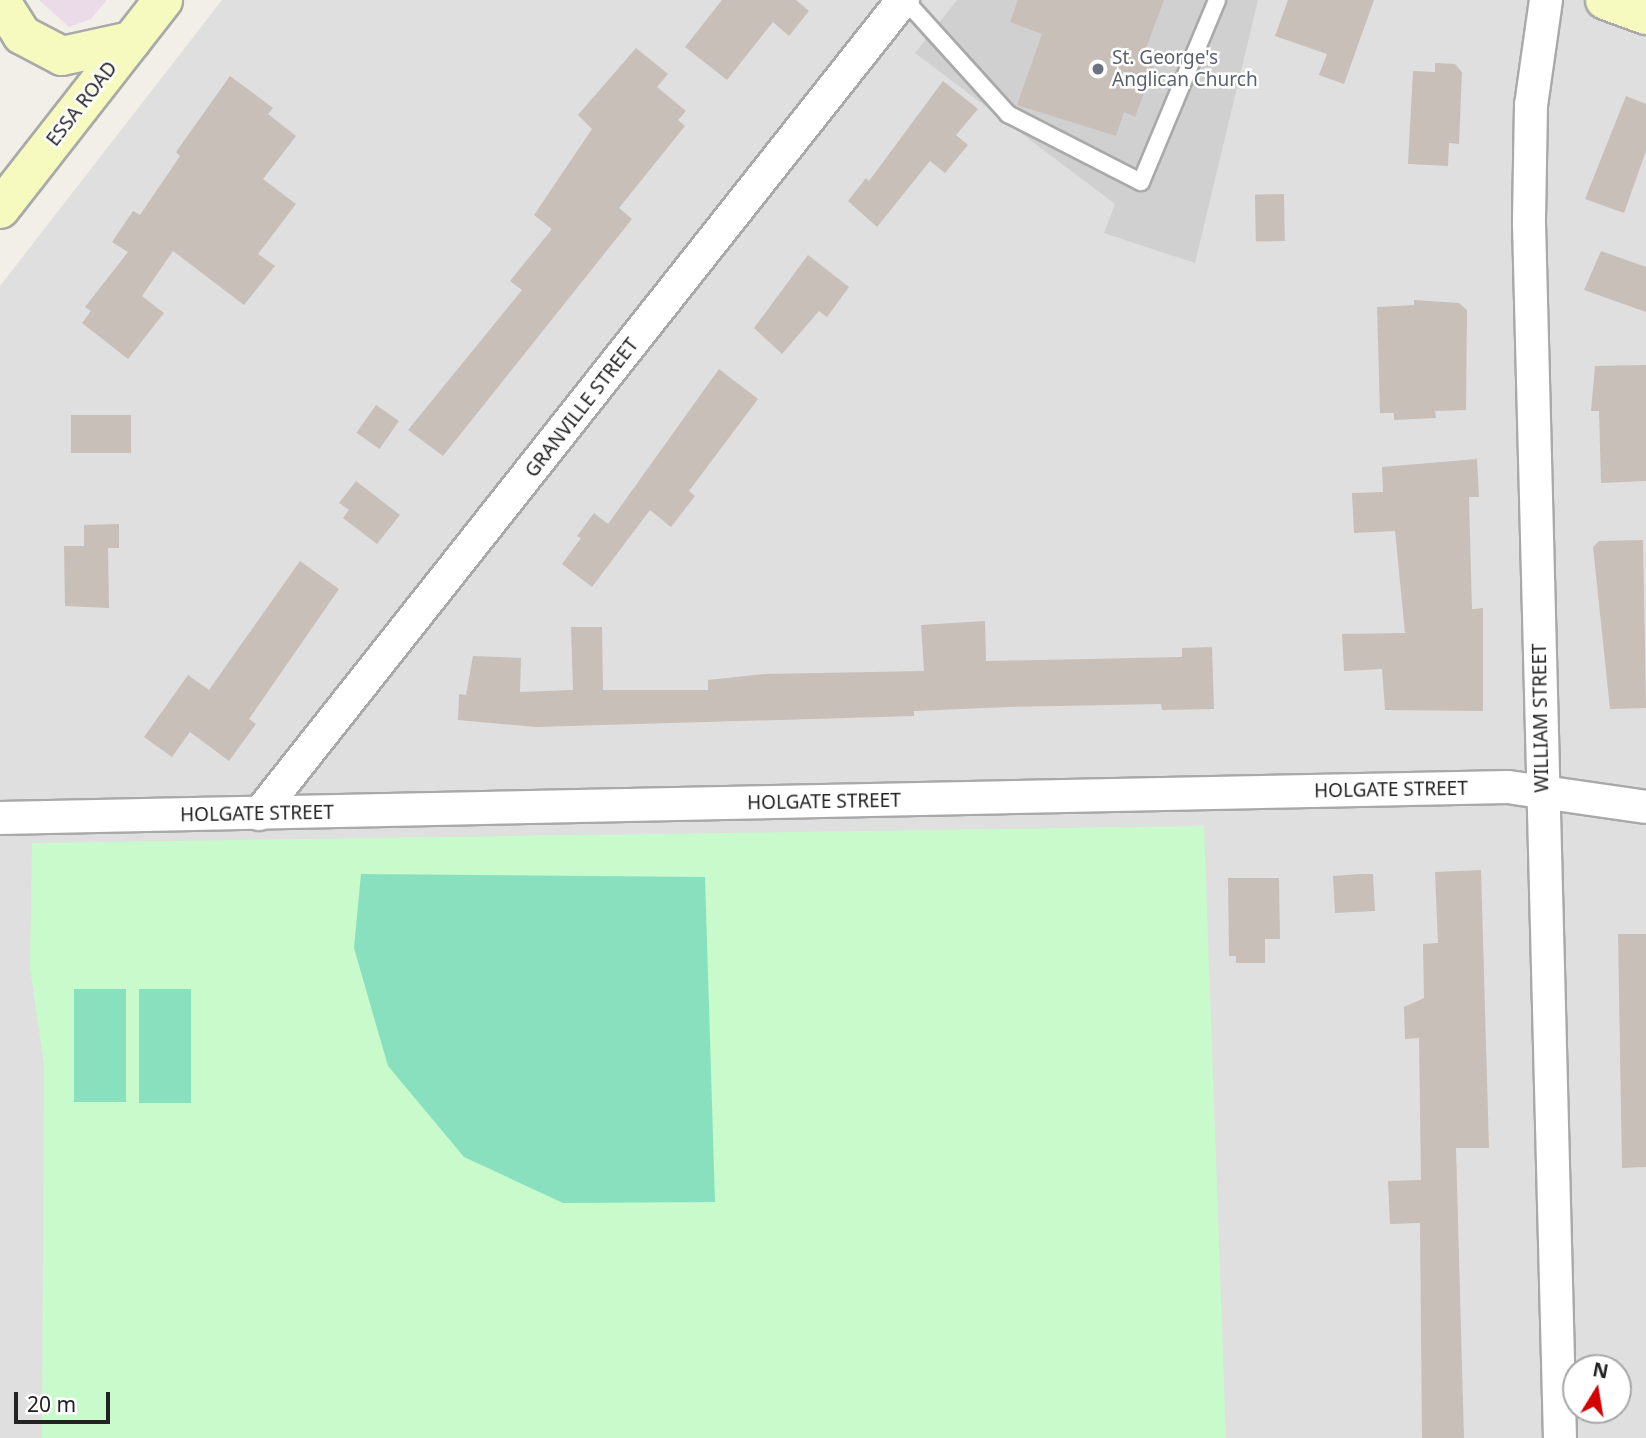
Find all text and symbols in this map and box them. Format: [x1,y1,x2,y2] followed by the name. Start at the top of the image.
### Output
[1112,47,1258,91] place label: St. George's Anglican Church
[42,57,122,151] street label: ESSA ROAD
[1090,61,1106,77] marker: St. George's Anglican Church
[521,334,643,482] street label: GRANVILLE STREET
[1528,643,1554,793] street label: WILLIAM STREET
[1314,777,1468,803] street label: HOLGATE STREET
[747,789,901,815] street label: HOLGATE STREET
[180,801,334,827] street label: HOLGATE STREET
[1562,1354,1632,1424] north arrow
[1591,1356,1611,1385] text: N
[18,1378,114,1422] scale bar
[27,1390,76,1418] text: 20 m

